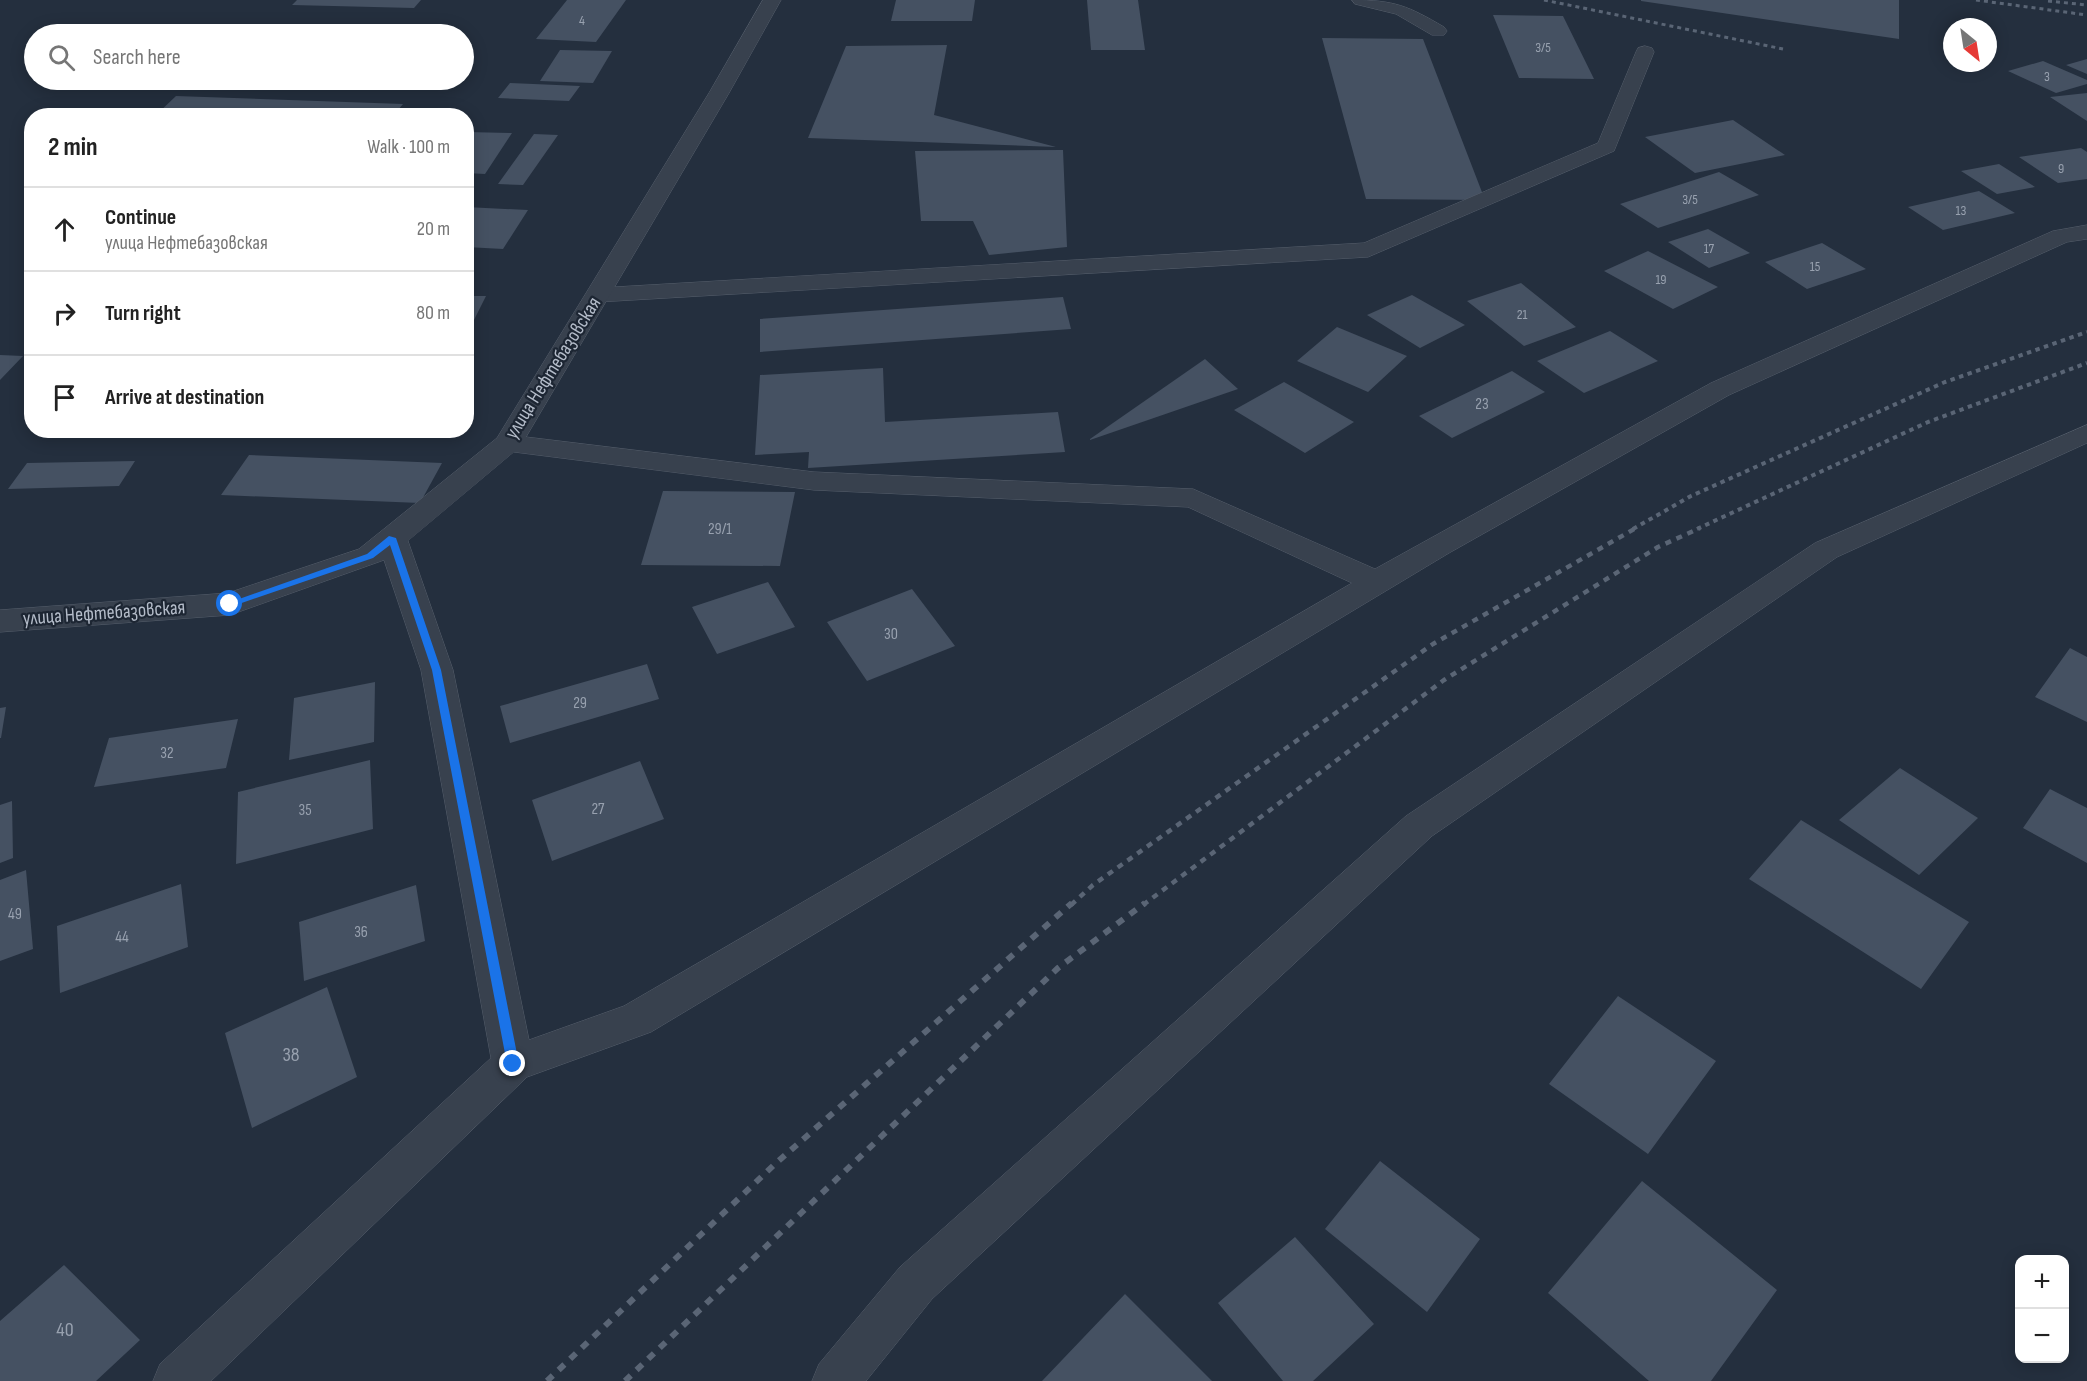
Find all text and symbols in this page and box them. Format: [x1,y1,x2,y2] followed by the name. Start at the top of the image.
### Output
[579,12,585,29] house number: 4
[1943,18,1997,72] north arrow
[24,24,474,90] search box
[1535,39,1551,56] house number: 3/5
[45,41,78,74] icon: search
[93,44,180,71] text: Search here
[2044,68,2050,85] house number: 3
[48,132,98,163] text: 2 min
[367,135,450,159] text: Walk · 100 m
[2058,160,2064,177] house number: 9
[1682,191,1698,208] house number: 3/5
[1956,202,1967,219] house number: 13
[105,204,176,231] text: Continue
[48,213,81,246] icon: ahead
[417,217,450,241] text: 20 m
[105,231,268,255] text: улица Нефтебазовская
[1704,240,1715,257] house number: 17
[1810,258,1821,275] house number: 15
[1655,271,1667,288] house number: 19
[500,293,606,443] street label: улица Нефтебазовская
[48,297,81,330] icon: right
[105,300,181,327] text: Turn right
[416,301,450,325] text: 80 m
[1517,306,1527,323] house number: 21
[48,381,81,414] icon: arrive
[105,384,264,411] text: Arrive at destination
[1475,395,1489,414] house number: 23
[708,520,732,539] house number: 29/1
[216,590,242,616] route start
[22,595,186,631] street label: улица Нефтебазовская
[884,625,898,644] house number: 30
[573,694,587,713] house number: 29
[160,744,174,763] house number: 32
[591,800,605,819] house number: 27
[298,801,312,820] house number: 35
[8,905,22,924] house number: 49
[354,923,368,942] house number: 36
[115,928,129,947] house number: 44
[282,1043,300,1067] house number: 38
[499,1050,525,1076] route end
[2015,1255,2069,1363] map controls
[2015,1255,2069,1309] button: +
[2015,1309,2069,1363] button: −
[56,1318,74,1342] house number: 40

